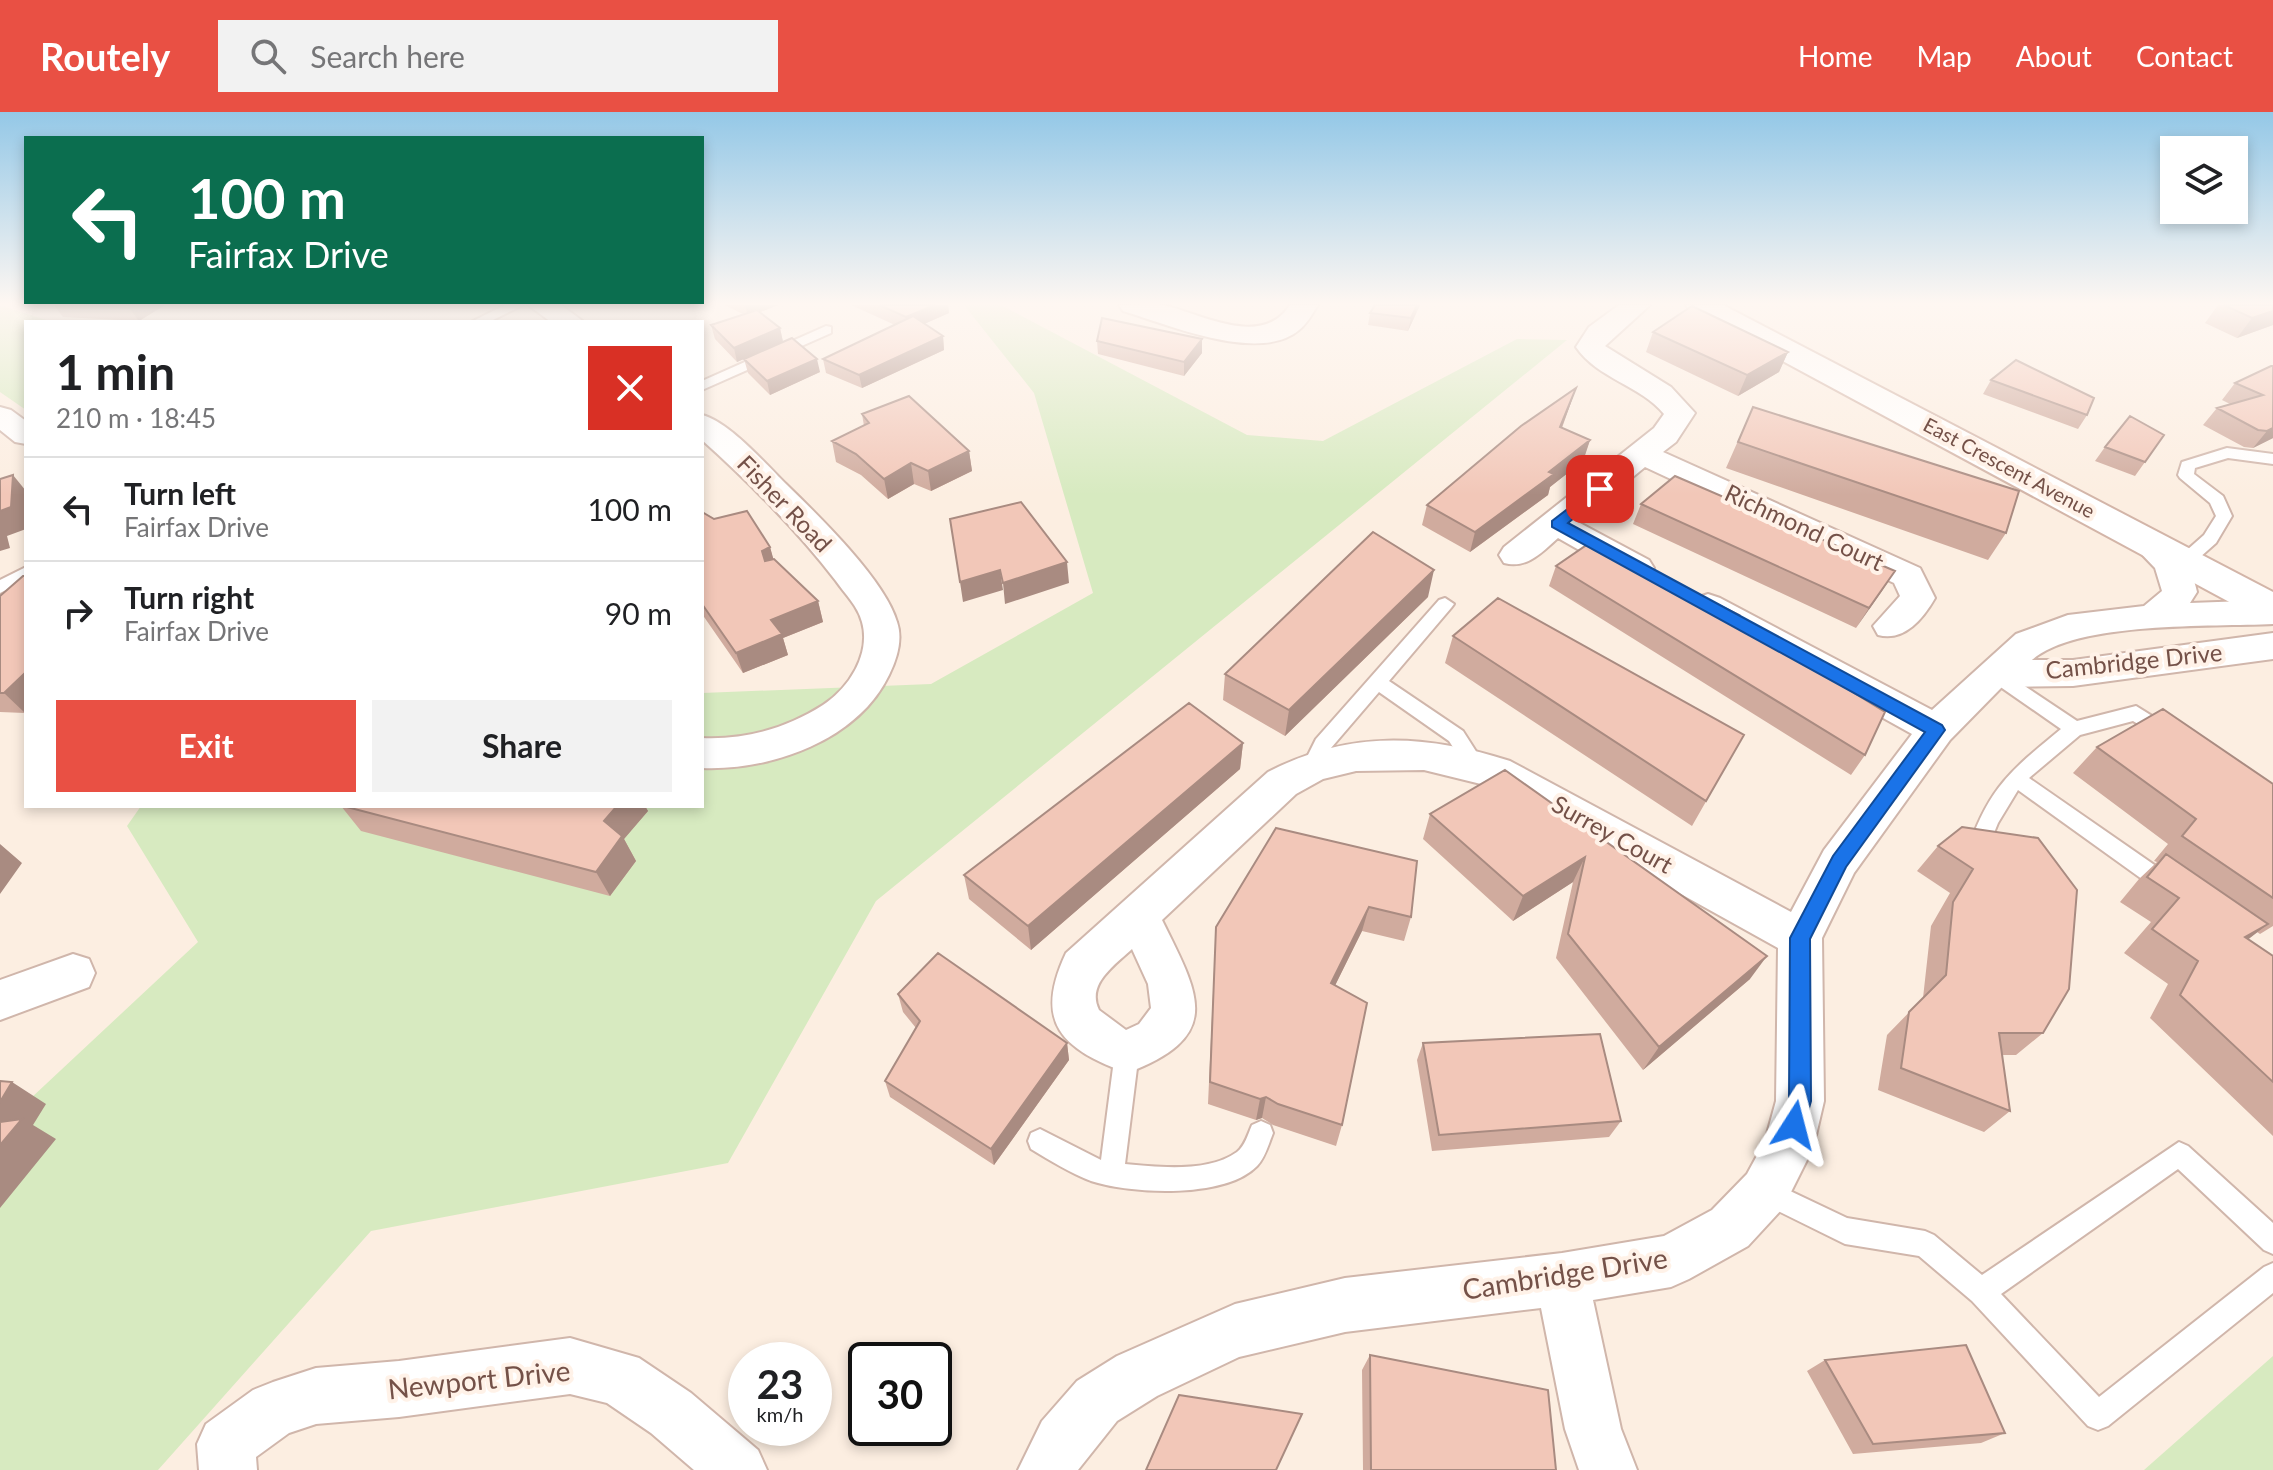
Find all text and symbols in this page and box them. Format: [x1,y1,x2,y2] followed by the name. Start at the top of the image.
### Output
[218,20,778,92] search box
[40,33,170,79] text: Routely
[246,34,290,78] icon: search
[310,38,465,74] text: Search here
[1798,39,1873,73] text: Home
[1917,39,1972,73] text: Map
[2016,39,2092,73] text: About
[2136,39,2233,73] text: Contact
[2160,136,2248,224] map controls
[2160,136,2248,224] button: layers
[188,164,346,231] text: 100 m
[56,168,160,272] icon: left
[188,232,389,276] text: Fairfax Drive
[56,343,175,400] text: 1 min
[588,346,672,430] button: close
[56,402,216,434] text: 210 m · 18:45
[1920,412,2099,522] street label: East Crescent Avenue
[732,449,838,557] street label: Fisher Road
[1566,455,1634,523] pin
[1578,467,1622,511] icon: arrive
[124,475,236,511] text: Turn left
[1721,477,1889,576] street label: Richmond Court
[56,487,100,531] icon: left
[587,491,672,527] text: 100 m
[124,511,269,543] text: Fairfax Drive
[124,579,254,615] text: Turn right
[56,591,100,635] icon: right
[605,595,672,631] text: 90 m
[124,615,269,647] text: Fairfax Drive
[2044,637,2224,684] street label: Cambridge Drive
[56,700,356,792] button: Exit
[372,700,672,792] button: Share
[1547,789,1678,879] street label: Surrey Court
[1752,1083,1836,1167] position arrow
[1460,1240,1670,1306] street label: Cambridge Drive
[848,1342,952,1446] speed limit sign: 30
[386,1353,572,1405] street label: Newport Drive
[757,1360,803,1408] text: 23
[757,1402,803,1426] text: km/h

